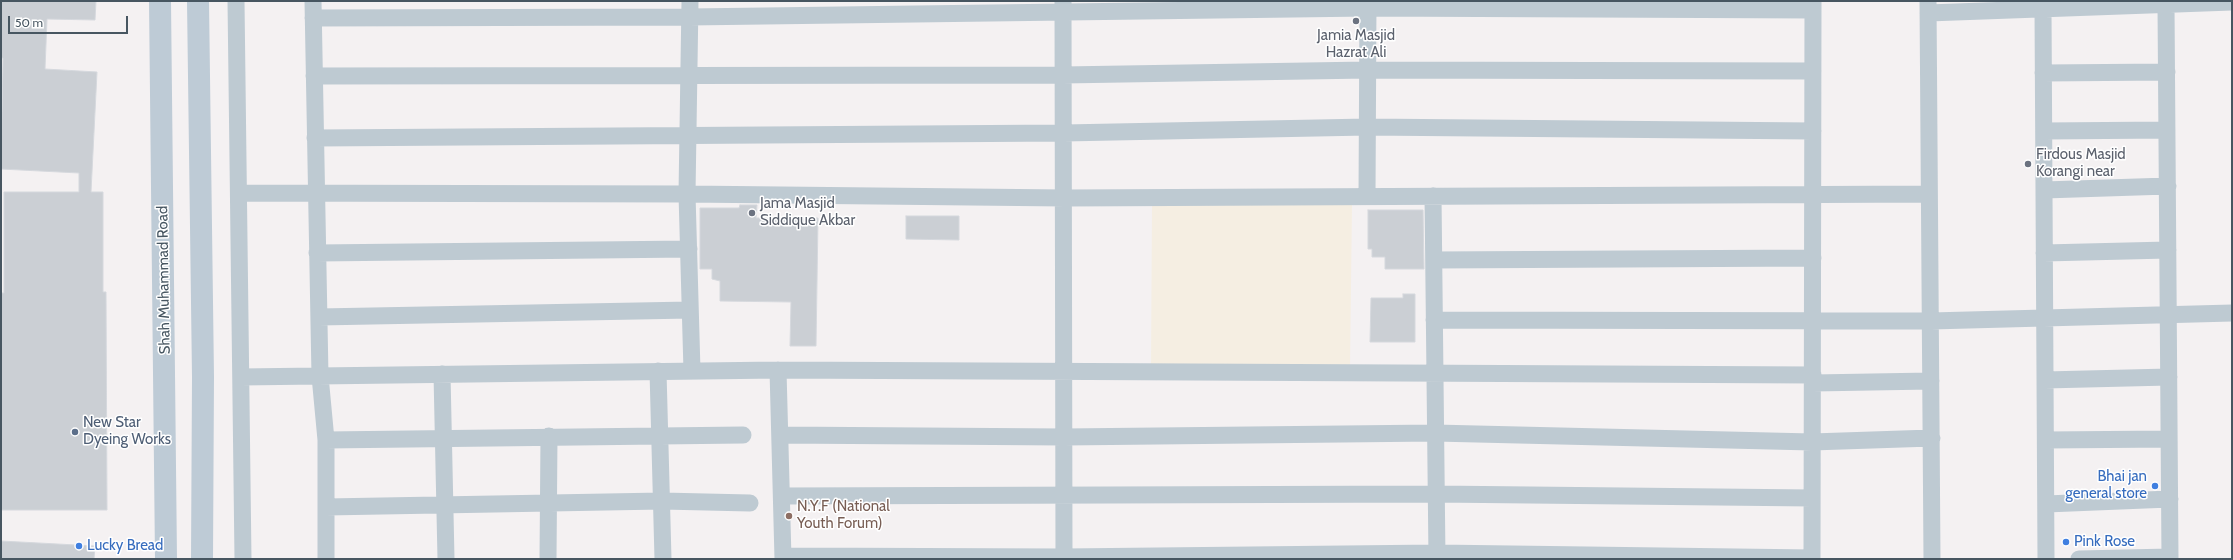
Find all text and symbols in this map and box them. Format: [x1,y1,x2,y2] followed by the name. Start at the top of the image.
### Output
[10,8,130,34] scale bar
[15,15,43,30] text: 50 m
[1351,16,1361,26] marker: Jamia Masjid Hazrat Ali
[1317,27,1395,62] place label: Jamia Masjid Hazrat Ali
[2036,146,2126,181] place label: Firdous Masjid Korangi near
[2023,159,2033,169] marker: Firdous Masjid Korangi near
[760,195,855,230] place label: Jama Masjid Siddique Akbar
[154,206,174,354] street label: Shah Muhammad Road
[747,208,757,218] marker: Jama Masjid Siddique Akbar
[83,414,171,449] place label: New Star Dyeing Works
[70,427,80,437] marker: New Star Dyeing Works
[2065,468,2147,503] place label: Bhai jan general store
[2150,481,2160,491] marker: Bhai jan general store
[797,498,890,533] place label: N.Y.F (National Youth Forum)
[784,511,794,521] marker: N.Y.F (National Youth Forum)
[2074,533,2135,551] place label: Pink Rose
[87,537,163,555] place label: Lucky Bread
[2061,537,2071,547] marker: Pink Rose
[74,541,84,551] marker: Lucky Bread

